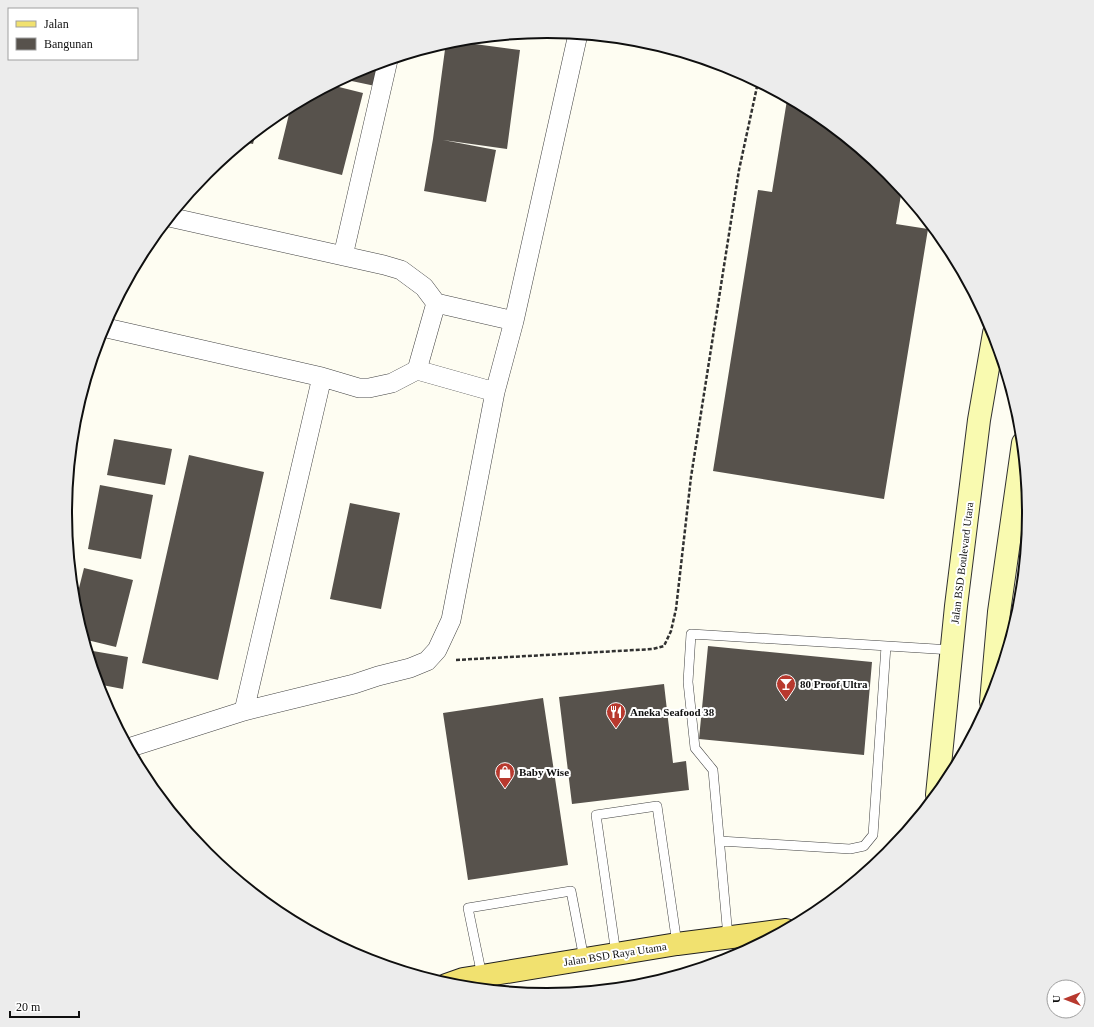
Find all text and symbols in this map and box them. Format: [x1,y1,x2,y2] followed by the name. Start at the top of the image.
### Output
[8,8,138,60] legend
[44,17,69,31] text: Jalan
[44,37,93,51] text: Bangunan
[949,501,975,625] street label: Jalan BSD Boulevard Utara
[775,673,797,701] bar icon: 80 Proof Ultra
[800,678,868,690] place label: 80 Proof Ultra
[605,701,627,729] restaurant icon: Aneka Seafood 38
[630,706,715,718] place label: Aneka Seafood 38
[494,761,516,789] shop icon: Baby Wise
[519,766,569,778] place label: Baby Wise
[563,940,667,968] street label: Jalan BSD Raya Utama
[1046,979,1086,1019] north arrow
[10,993,79,1019] scale bar
[1050,995,1062,1003] text: U
[16,1000,41,1014] text: 20 m

